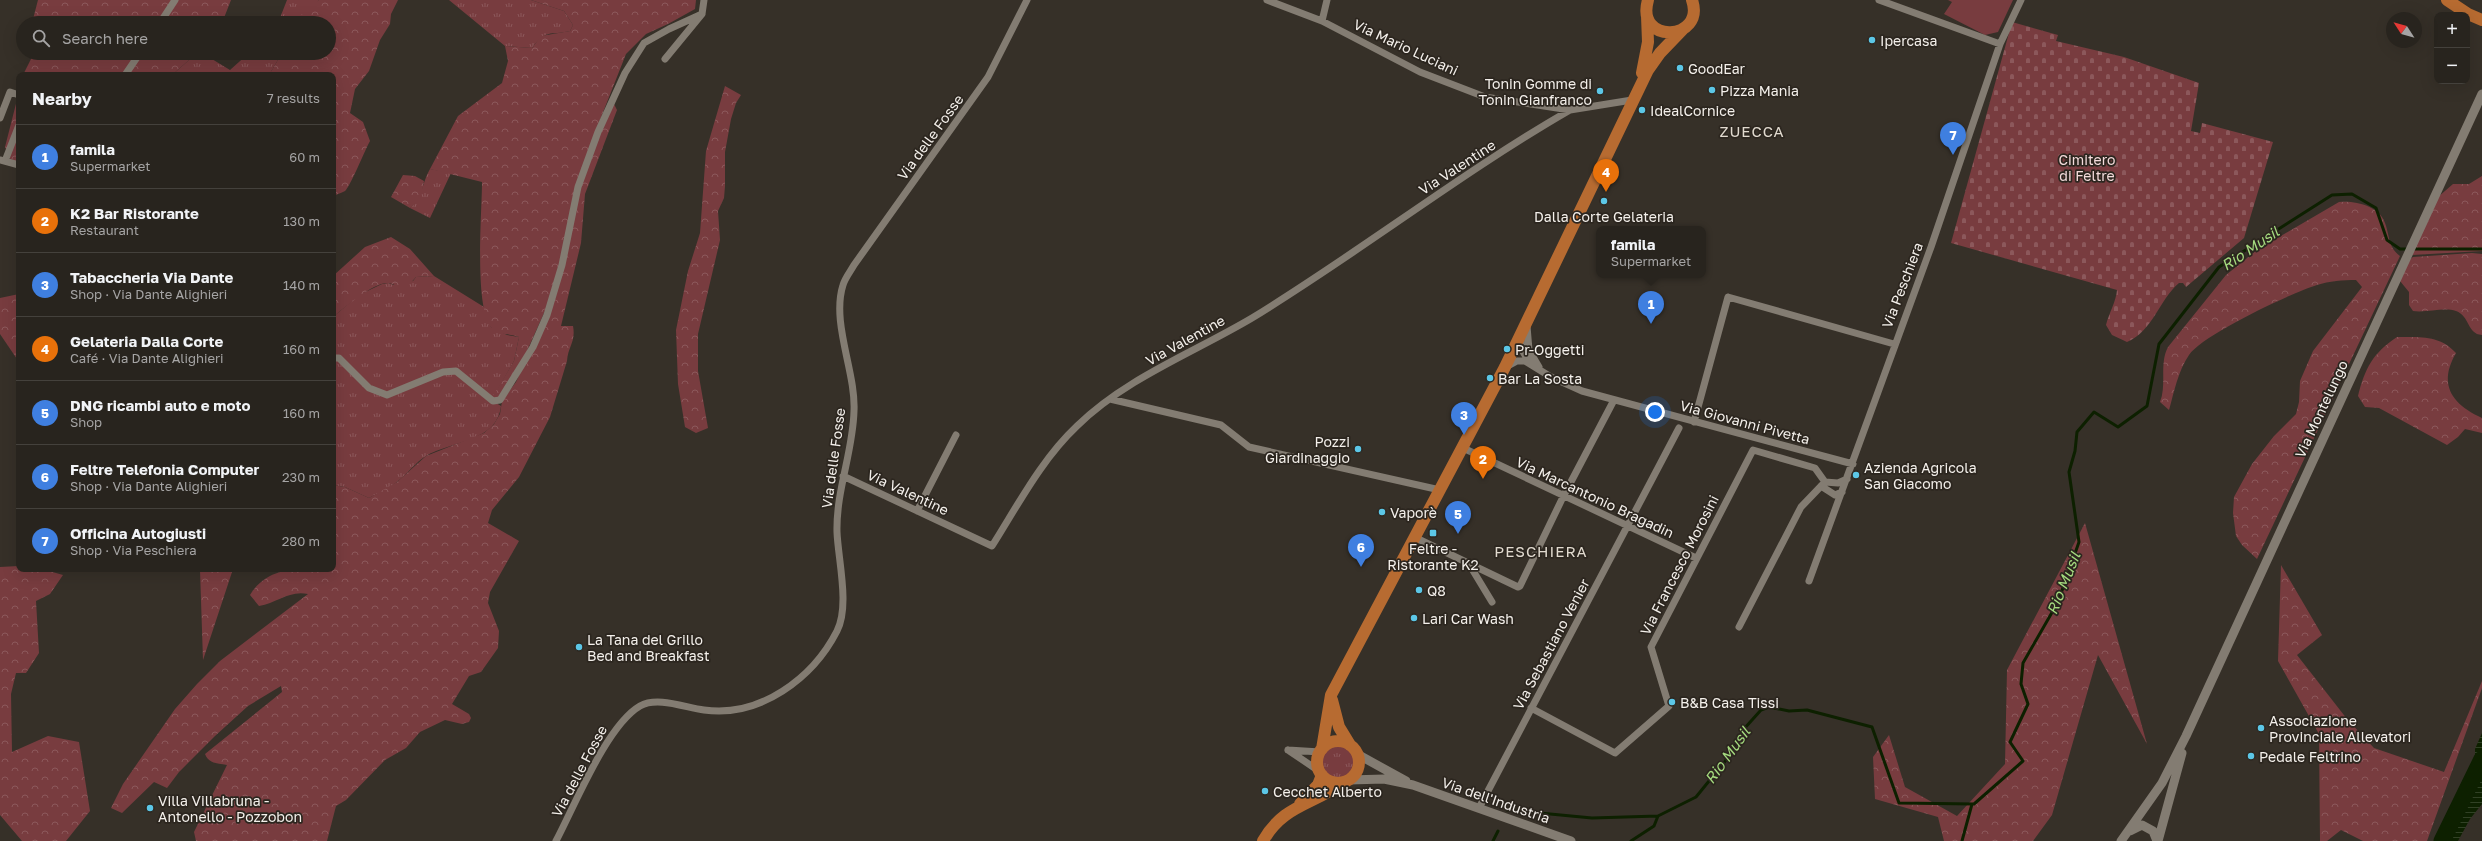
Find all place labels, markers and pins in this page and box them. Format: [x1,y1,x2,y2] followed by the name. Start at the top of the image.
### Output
[1880,32,1937,49] place label: Ipercasa
[1867,35,1877,45] marker: Ipercasa
[1688,60,1746,77] place label: GoodEar
[1675,63,1685,73] marker: GoodEar
[1479,75,1592,108] place label: Tonin Gomme di Tonin Gianfranco
[1720,82,1799,99] place label: Pizza Mania
[1707,85,1717,95] marker: Pizza Mania
[1595,86,1605,96] marker: Tonin Gomme di Tonin Gianfranco
[1650,102,1735,119] place label: IdealCornice
[1637,105,1647,115] marker: IdealCornice
[1940,122,1966,155] pin: 7
[1593,159,1619,192] pin: 4
[1599,196,1609,206] marker: Dalla Corte Gelateria
[1534,208,1674,225] place label: Dalla Corte Gelateria
[1638,291,1664,324] pin: 1
[1515,341,1585,358] place label: Pr-Oggetti
[1502,344,1512,354] marker: Pr-Oggetti
[1498,370,1582,387] place label: Bar La Sosta
[1485,373,1495,383] marker: Bar La Sosta
[1451,402,1477,435] pin: 3
[1265,433,1350,466] place label: Pozzi Giardinaggio
[1353,444,1363,454] marker: Pozzi Giardinaggio
[1470,446,1496,479] pin: 2
[1864,459,1977,492] place label: Azienda Agricola San Giacomo
[1851,470,1861,480] marker: Azienda Agricola San Giacomo
[1445,501,1471,534] pin: 5
[1390,504,1437,521] place label: Vaporè
[1377,507,1387,517] marker: Vaporè
[1428,528,1438,538] marker: Feltre - Ristorante K2
[1348,534,1374,567] pin: 6
[1387,540,1479,573] place label: Feltre - Ristorante K2
[1427,582,1446,599] place label: Q8
[1414,585,1424,595] marker: Q8
[1422,610,1514,627] place label: Lari Car Wash
[1409,613,1419,623] marker: Lari Car Wash
[587,631,710,664] place label: La Tana del Grillo Bed and Breakfast
[574,642,584,652] marker: La Tana del Grillo Bed and Breakfast
[1680,694,1779,711] place label: B&B Casa Tissi
[1667,697,1677,707] marker: B&B Casa Tissi
[2269,712,2411,745] place label: Associazione Provinciale Allevatori
[2256,723,2266,733] marker: Associazione Provinciale Allevatori
[2259,748,2361,765] place label: Pedale Feltrino
[2246,751,2256,761] marker: Pedale Feltrino
[1273,783,1382,800] place label: Cecchet Alberto
[1260,786,1270,796] marker: Cecchet Alberto
[158,792,302,825] place label: Villa Villabruna - Antonello - Pozzobon
[145,803,155,813] marker: Villa Villabruna - Antonello - Pozzobon

